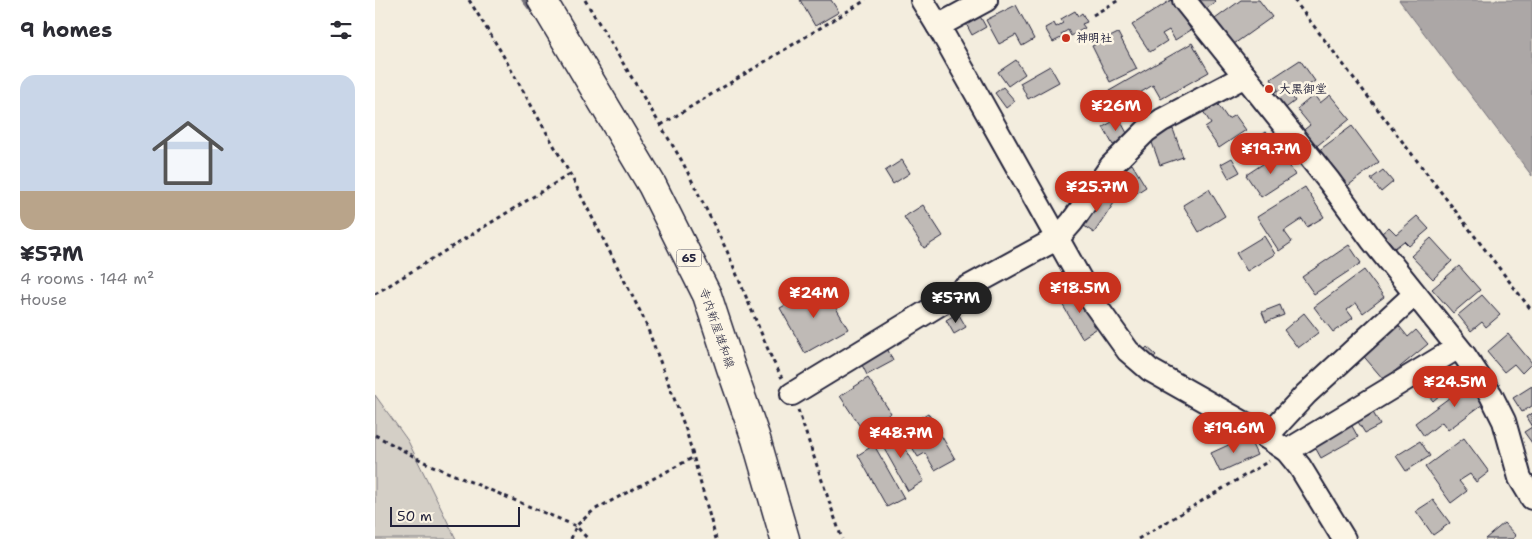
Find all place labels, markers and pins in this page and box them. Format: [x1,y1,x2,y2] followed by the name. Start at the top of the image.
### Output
[1076,30,1112,46] place label: 神明社
[1060,32,1072,44] marker: 神明社
[1279,81,1327,97] place label: 大黒御堂
[1263,83,1275,95] marker: 大黒御堂
[1086,90,1146,132] pin: ¥26M
[1230,132,1312,175] pin: ¥19.7M
[1056,170,1138,213] pin: ¥25.7M
[1039,272,1121,314] pin: ¥18.5M
[784,276,844,319] pin: ¥24M
[926,282,986,324] pin: ¥57M
[1414,366,1496,408] pin: ¥24.5M
[1193,412,1275,454] pin: ¥19.6M
[860,416,942,459] pin: ¥48.7M

